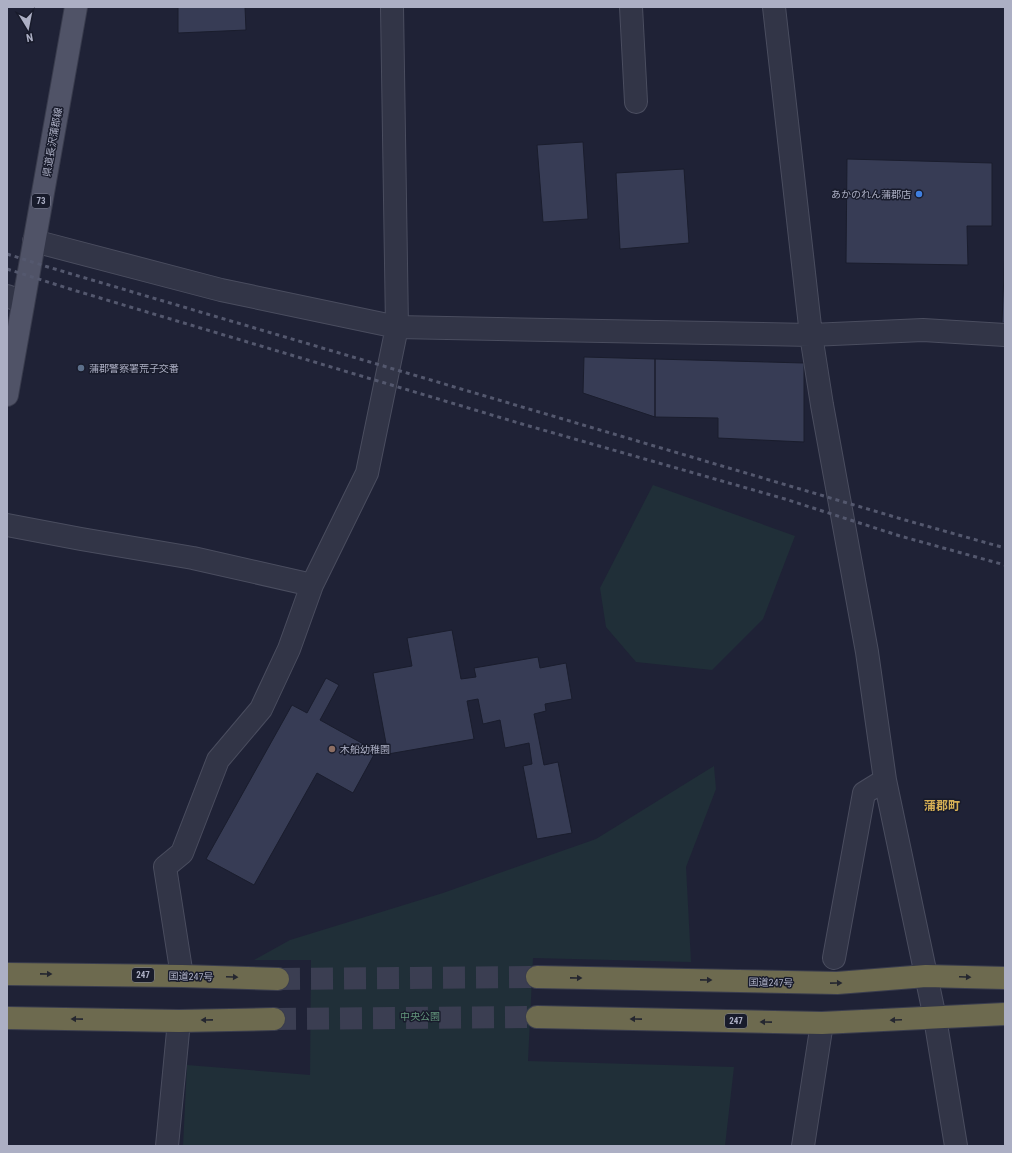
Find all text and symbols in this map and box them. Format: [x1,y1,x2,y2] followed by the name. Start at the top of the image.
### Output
[8,8,48,48] north arrow
[25,30,34,44] text: N
[41,107,64,178] street label: 県道長沢蒲郡線
[831,189,911,200] place label: あかのれん蒲郡店
[914,189,924,199] marker: あかのれん蒲郡店
[32,194,50,208] road number: 73
[76,363,86,373] marker: 蒲郡警察署荒子交番
[89,363,179,374] place label: 蒲郡警察署荒子交番
[327,744,337,754] marker: 木船幼稚園
[340,744,390,755] place label: 木船幼稚園
[924,799,960,813] district label: 蒲郡町
[132,968,154,982] road number: 247
[40,971,53,977] one-way arrow
[168,971,213,982] street label: 国道247号
[226,974,238,981] one-way arrow
[570,974,582,981] one-way arrow
[959,974,972,980] one-way arrow
[700,977,713,983] one-way arrow
[748,977,793,988] street label: 国道247号
[830,979,842,986] one-way arrow
[400,1011,440,1022] park label: 中央公園
[725,1014,747,1028] road number: 247
[70,1016,83,1022] one-way arrow
[630,1016,642,1023] one-way arrow
[201,1017,213,1024] one-way arrow
[889,1017,902,1023] one-way arrow
[759,1019,772,1025] one-way arrow

